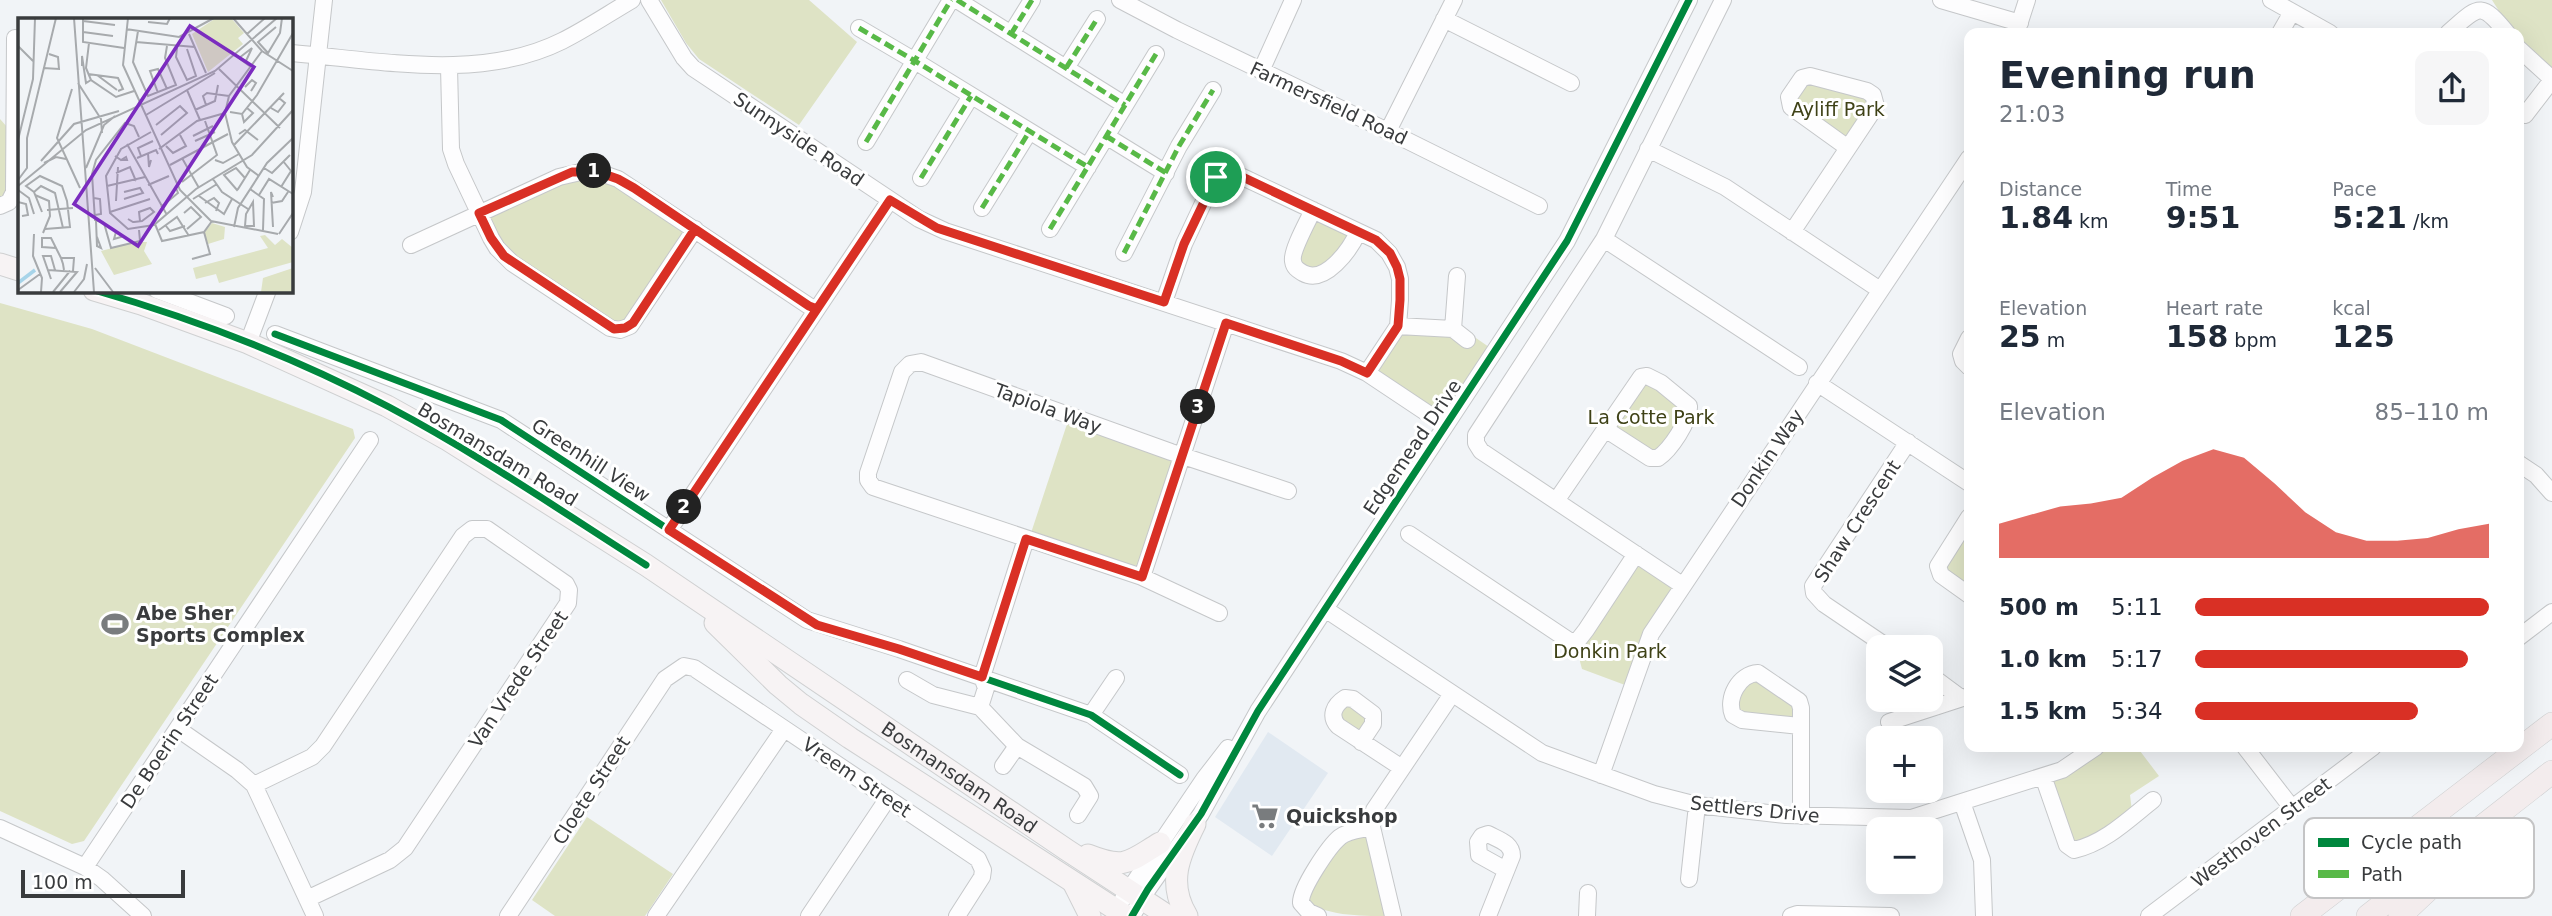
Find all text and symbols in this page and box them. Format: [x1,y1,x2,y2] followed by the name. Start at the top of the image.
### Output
[18,18,292,292] inset map
[2415,51,2489,125] button: share
[1999,53,2256,97] text: Evening run
[1247,57,1411,149] street label: Farmersfield Road
[730,87,868,191] street label: Sunnyside Road
[1791,98,1885,120] park label: Ayliff Park
[1999,101,2065,127] text: 21:03
[1186,147,1246,207] pin
[576,154,612,188] pin: 1
[1197,158,1235,196] icon: arrive
[587,159,600,181] text: 1
[1999,178,2082,200] text: Distance
[2166,178,2212,200] text: Time
[2332,178,2377,200] text: Pace
[1999,200,2073,235] text: 1.84
[2166,200,2240,235] text: 9:51
[2332,200,2407,235] text: 5:21
[2073,210,2109,232] text: km
[2407,210,2449,232] text: /km
[1999,297,2087,319] text: Elevation
[2166,297,2263,319] text: Heart rate
[2332,297,2371,319] text: kcal
[1999,319,2041,354] text: 25
[2166,319,2228,354] text: 158
[2332,319,2395,354] text: 125
[2041,329,2065,351] text: m
[2228,329,2277,351] text: bpm
[1359,375,1465,519] street label: Edgemead Drive
[990,378,1105,438] street label: Tapiola Way
[1180,390,1216,424] pin: 3
[1191,395,1204,417] text: 3
[414,398,582,510] street label: Bosmansdam Road
[1999,399,2106,425] text: Elevation
[2375,399,2489,425] text: 85–110 m
[1726,405,1808,511] street label: Donkin Way
[1588,406,1714,428] park label: La Cotte Park
[528,414,654,506] street label: Greenhill View
[1809,456,1905,586] street label: Shaw Crescent
[666,490,702,524] pin: 2
[677,495,690,517] text: 2
[1999,594,2079,620] text: 500 m
[2111,594,2163,620] text: 5:11
[136,602,305,646] place label: Abe Sher Sports Complex
[464,606,572,752] street label: Van Vrede Street
[100,609,130,639] sports icon: Abe Sher Sports Complex
[1866,635,1943,894] map controls
[1866,635,1943,712] button: layers
[1553,640,1667,662] park label: Donkin Park
[1999,646,2087,672] text: 1.0 km
[2111,646,2163,672] text: 5:17
[116,670,222,812] street label: De Boerin Street
[1999,698,2087,724] text: 1.5 km
[2111,698,2163,724] text: 5:34
[878,717,1041,837] street label: Bosmansdam Road
[1866,726,1943,803] button: +
[548,732,634,848] street label: Cloete Street
[799,733,915,821] street label: Vreem Street
[2187,772,2335,892] street label: Westhoven Street
[1689,791,1821,827] street label: Settlers Drive
[1250,801,1280,831] supermarket icon: Quickshop
[1286,805,1398,827] place label: Quickshop
[1866,817,1943,894] button: −
[2304,818,2534,898] legend
[2361,831,2462,853] text: Cycle path
[2361,863,2403,885] text: Path
[21,867,186,899] scale bar
[32,871,93,893] text: 100 m

